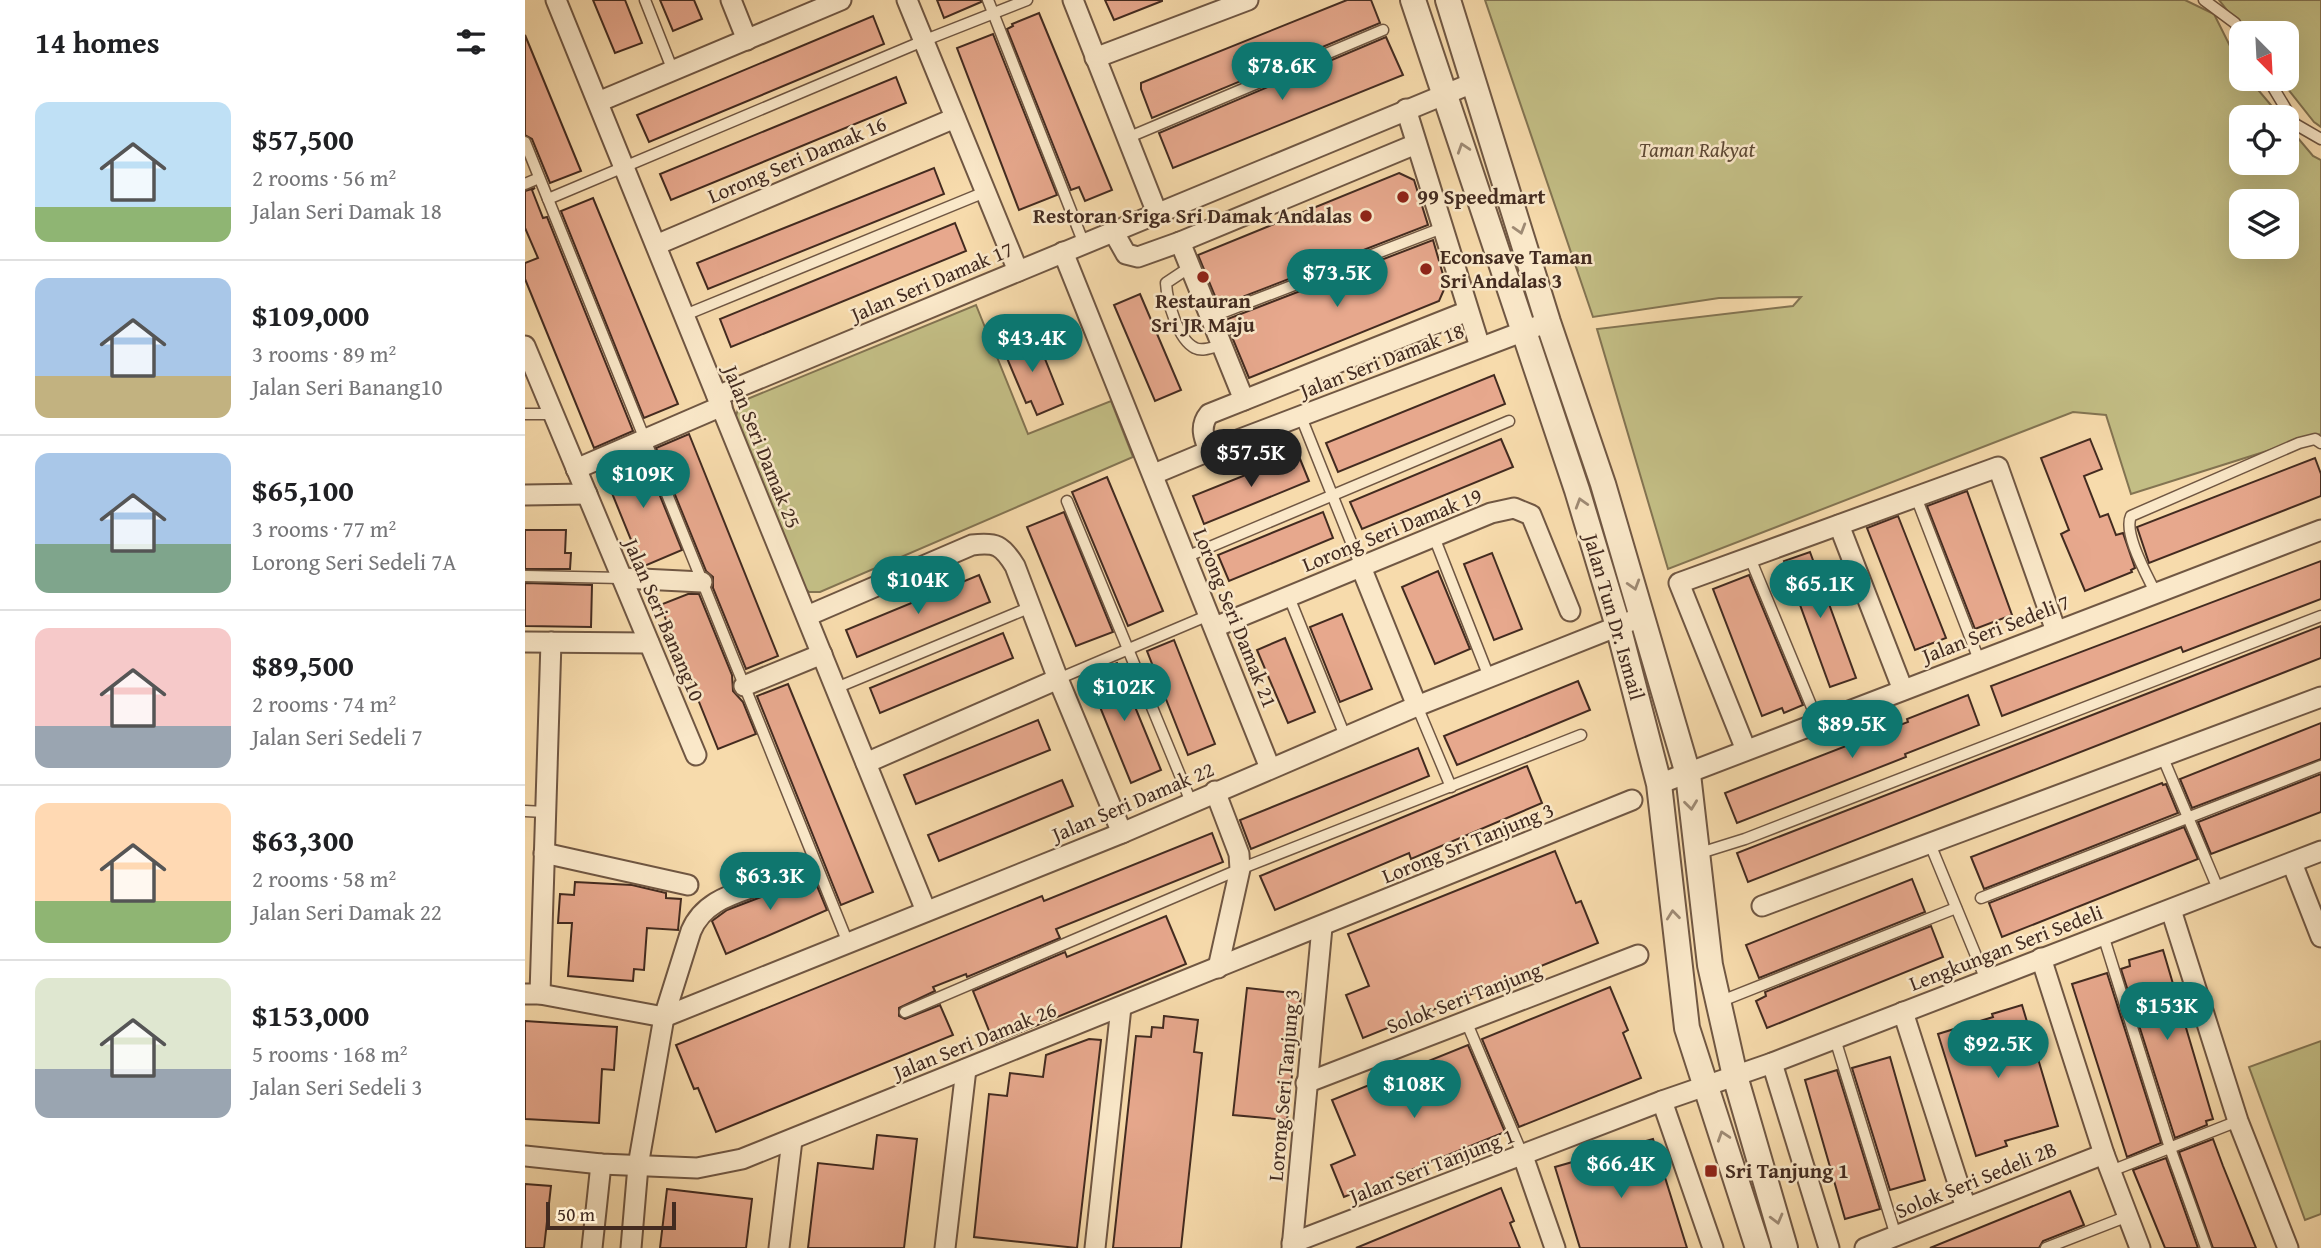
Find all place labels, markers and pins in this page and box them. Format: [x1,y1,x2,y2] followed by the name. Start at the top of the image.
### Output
[1225,42,1339,102] pin: $78.6K
[1417,181,1545,212] place label: 99 Speedmart
[1395,189,1411,205] marker: 99 Speedmart
[1033,200,1352,231] place label: Restoran Sriga Sri Damak Andalas
[1358,208,1374,224] marker: Restoran Sriga Sri Damak Andalas
[1440,241,1593,296] place label: Econsave Taman Sri Andalas 3
[1280,250,1394,309] pin: $73.5K
[1418,261,1434,277] marker: Econsave Taman Sri Andalas 3
[1195,269,1211,285] marker: Restauran Sri JR Maju
[1151,285,1255,340] place label: Restauran Sri JR Maju
[975,314,1089,374] pin: $43.4K
[1194,430,1308,489] pin: $57.5K
[594,450,692,510] pin: $109K
[869,556,967,616] pin: $104K
[1763,560,1877,620] pin: $65.1K
[1075,664,1173,723] pin: $102K
[1795,700,1909,760] pin: $89.5K
[713,852,827,912] pin: $63.3K
[2118,982,2216,1042] pin: $153K
[1941,1020,2055,1080] pin: $92.5K
[1365,1060,1463,1120] pin: $108K
[1564,1140,1678,1200] pin: $66.4K
[1725,1155,1849,1186] place label: Sri Tanjung 1
[1703,1163,1719,1179] marker: Sri Tanjung 1

